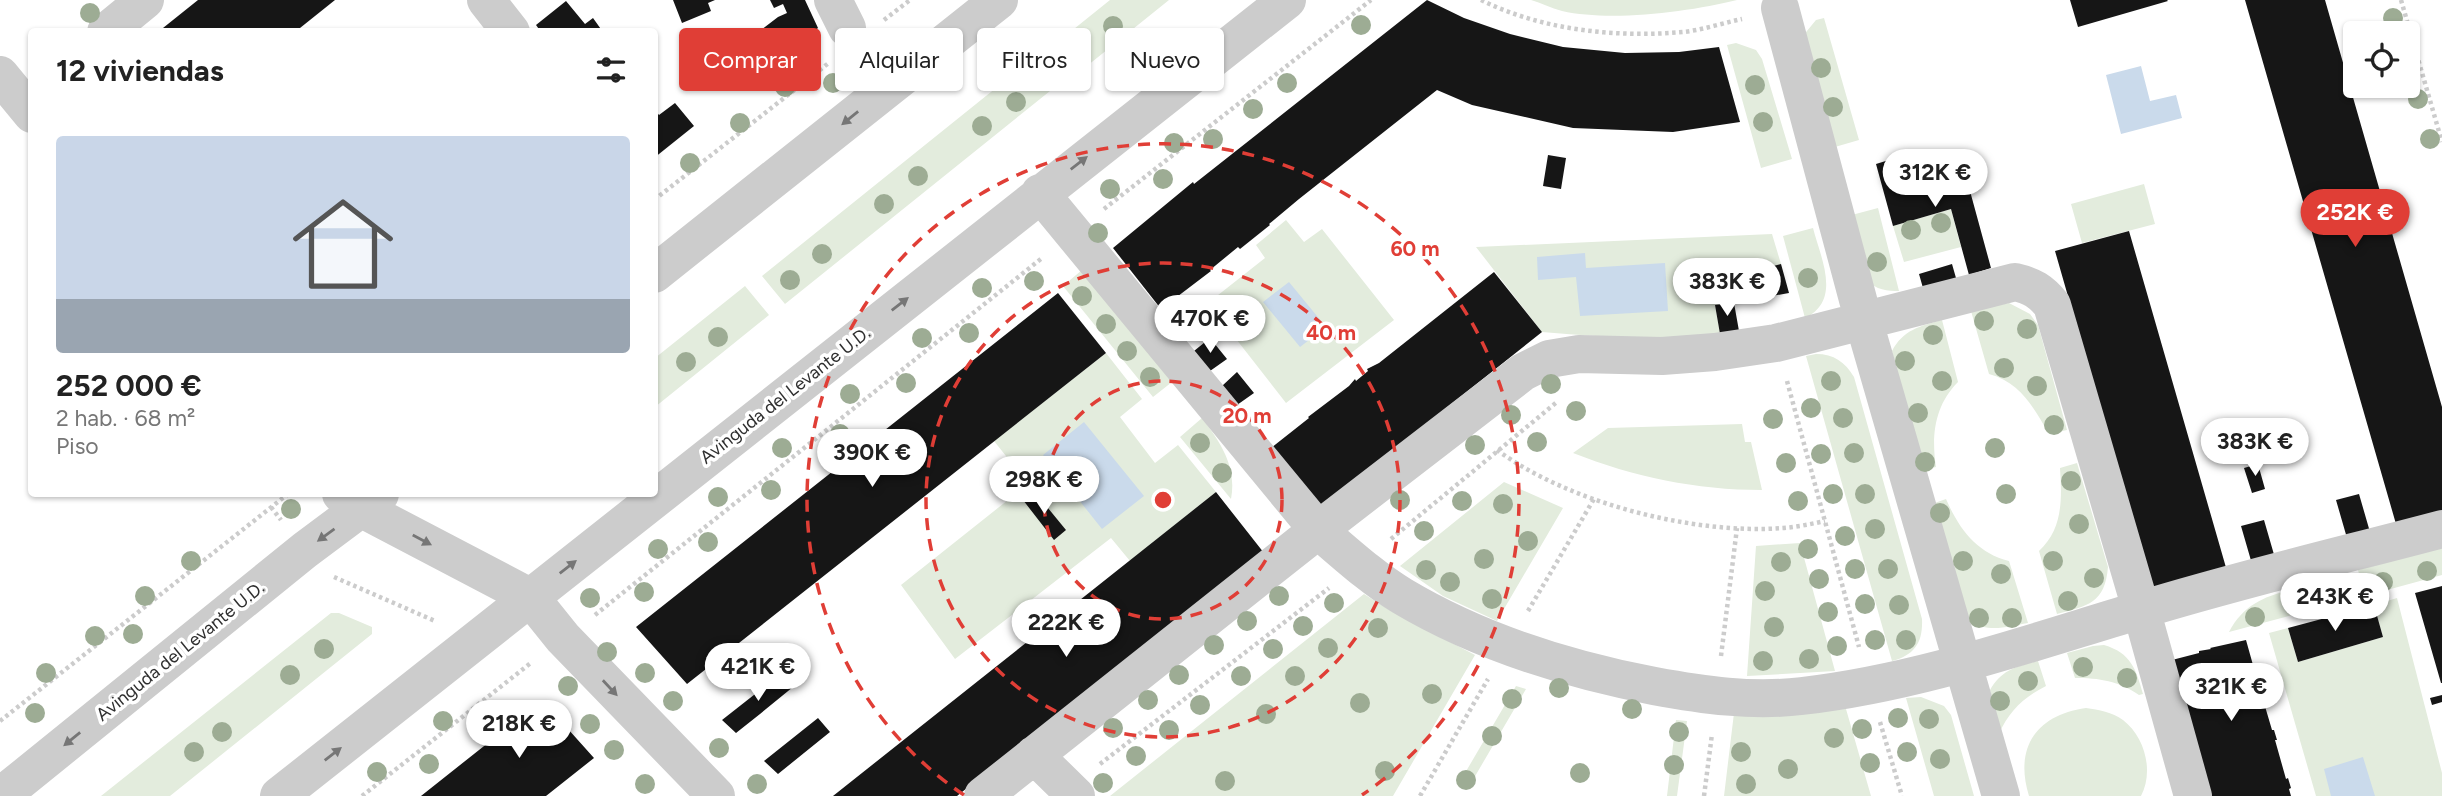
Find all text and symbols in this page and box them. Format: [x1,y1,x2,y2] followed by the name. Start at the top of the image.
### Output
[2343,21,2420,98] map controls
[2343,21,2420,98] button: locate
[679,28,821,91] chip: Comprar
[835,28,963,91] chip: Alquilar
[977,28,1091,91] chip: Filtros
[1105,28,1224,91] chip: Nuevo
[592,51,630,89] icon: filters
[56,52,224,89] text: 12 viviendas
[841,111,859,125] one-way arrow
[1878,150,1992,209] pin: 312K €
[1070,156,1088,170] one-way arrow
[1899,158,1971,186] text: 312K €
[280,181,406,307] icon: home
[2298,190,2412,249] pin: 252K €
[2317,198,2393,226] text: 252K €
[1390,236,1440,261] text: 60 m
[1670,258,1784,318] pin: 383K €
[1689,267,1765,295] text: 383K €
[891,296,909,311] one-way arrow
[1153,296,1267,355] pin: 470K €
[1170,304,1250,332] text: 470K €
[1306,320,1356,345] text: 40 m
[695,322,875,468] street label: Avinguda del Levante U.D.
[56,367,202,404] text: 252 000 €
[1222,403,1272,428] text: 20 m
[56,404,195,432] text: 2 hab. · 68 m²
[2198,419,2312,478] pin: 383K €
[2217,427,2293,455] text: 383K €
[815,430,929,489] pin: 390K €
[56,432,99,460] text: Piso
[833,438,911,466] text: 390K €
[987,456,1101,516] pin: 298K €
[1005,465,1083,493] text: 298K €
[1151,488,1175,512] centre of rings
[317,528,335,542] one-way arrow
[412,535,432,546] one-way arrow
[559,559,577,574] one-way arrow
[2278,574,2392,633] pin: 243K €
[91,576,269,726] street label: Avinguda del Levante U.D.
[2296,582,2374,610] text: 243K €
[1009,600,1123,659] pin: 222K €
[1028,608,1104,636] text: 222K €
[701,644,815,703] pin: 421K €
[721,652,795,680] text: 421K €
[2174,664,2288,723] pin: 321K €
[2195,672,2267,700] text: 321K €
[601,679,617,696] one-way arrow
[462,700,576,760] pin: 218K €
[482,709,556,737] text: 218K €
[63,731,81,746] one-way arrow
[323,746,341,761] one-way arrow

